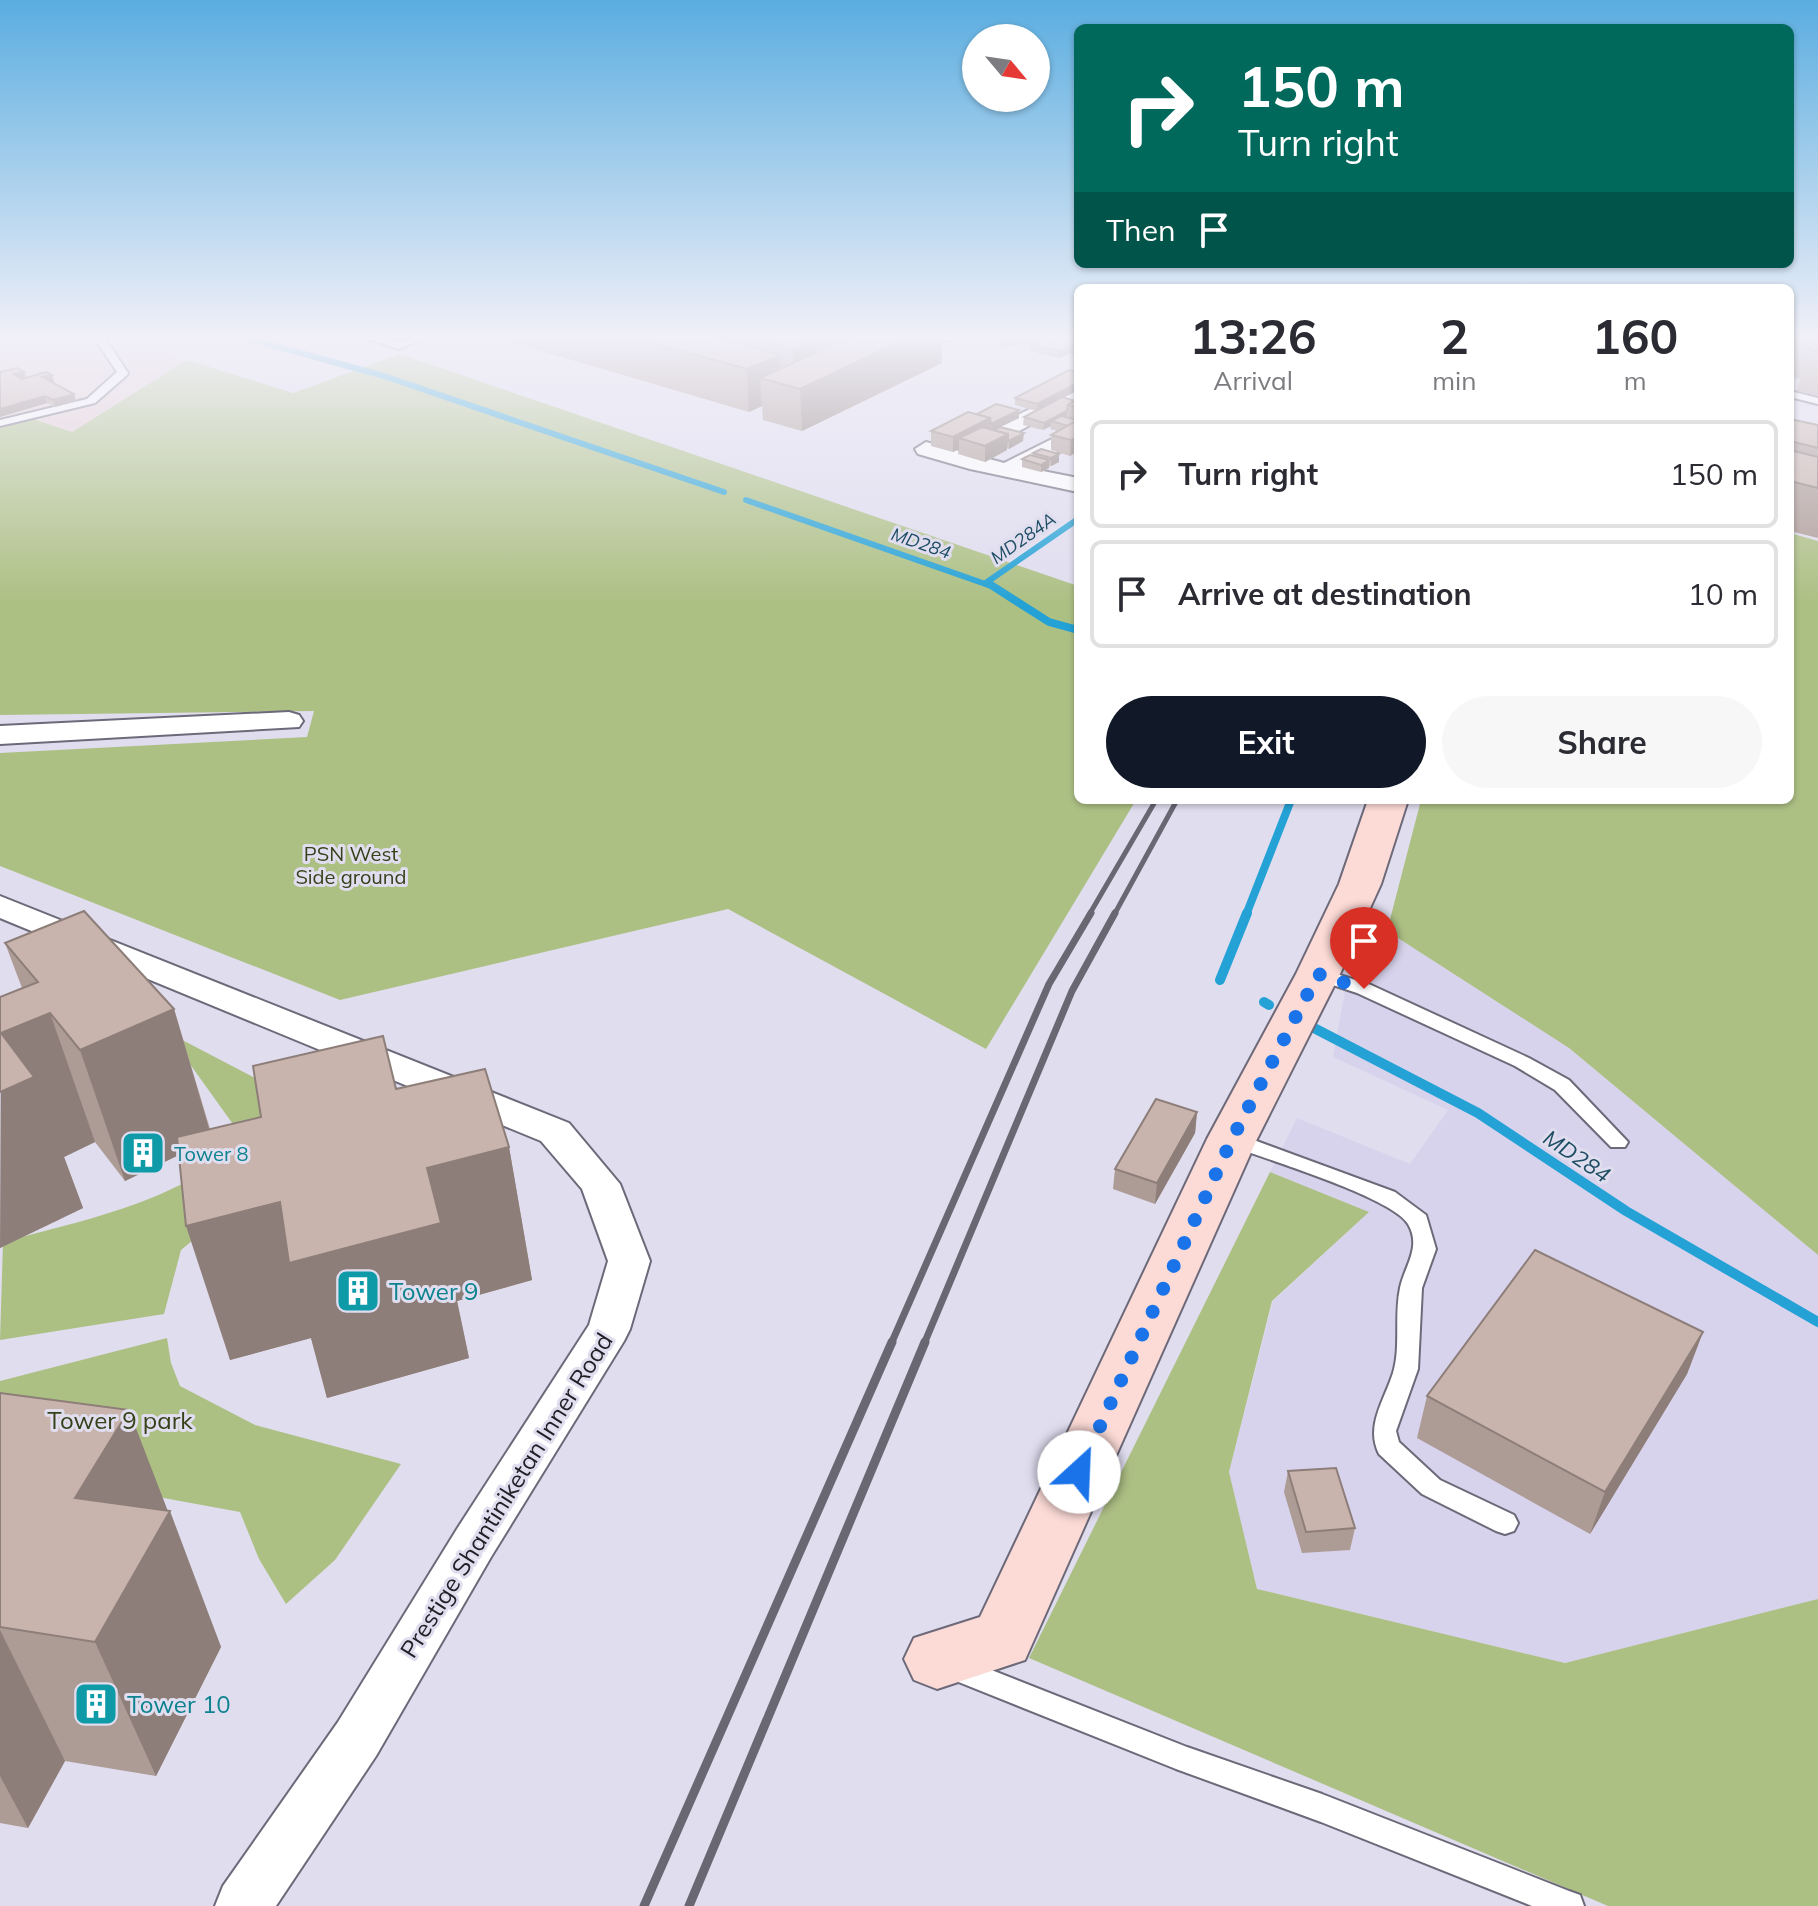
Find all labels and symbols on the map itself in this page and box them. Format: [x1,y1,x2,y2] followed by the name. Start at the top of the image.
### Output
[962,24,1050,112] north arrow
[986,507,1060,569] water label: MD284A
[888,522,954,564] water label: MD284
[295,841,407,889] park label: PSN West Side ground
[1330,907,1398,989] pin
[1538,1123,1616,1189] water label: MD284
[119,1129,167,1177] building icon: Tower 8
[174,1141,248,1166] place label: Tower 8
[334,1267,382,1315] building icon: Tower 9
[389,1276,478,1306] place label: Tower 9
[393,1327,619,1663] street label: Prestige Shantiniketan Inner Road
[47,1405,193,1435] park label: Tower 9 park
[1037,1430,1121,1514] position arrow
[72,1680,120,1728] building icon: Tower 10
[127,1689,231,1719] place label: Tower 10

